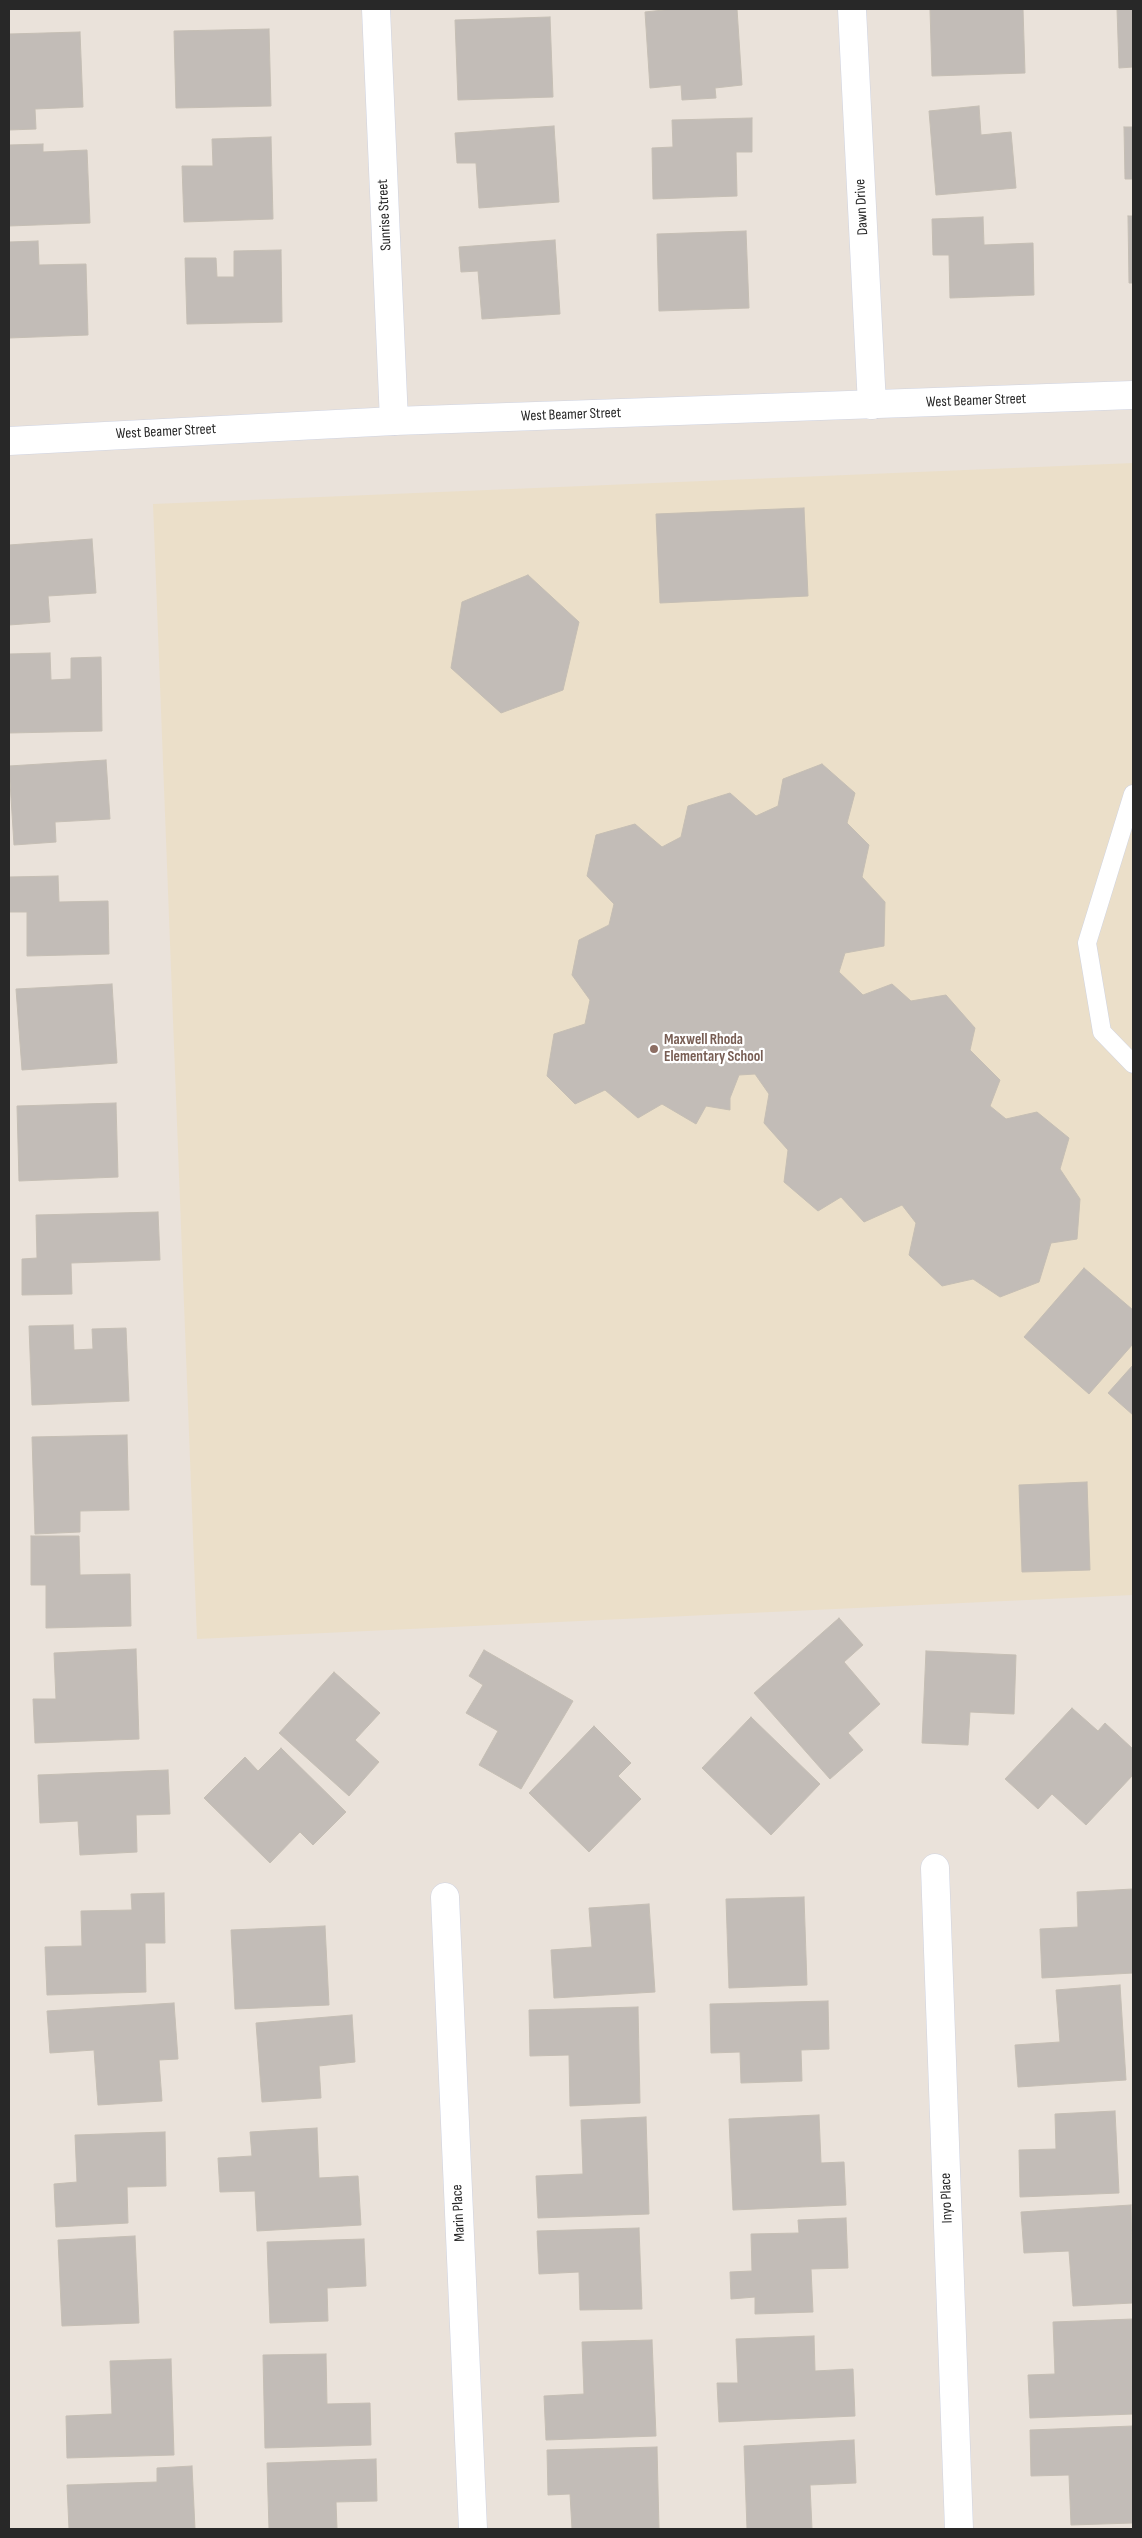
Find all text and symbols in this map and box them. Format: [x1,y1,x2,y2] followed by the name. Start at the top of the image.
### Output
[852,178,872,236] street label: Dawn Drive
[374,179,396,251] street label: Sunrise Street
[926,390,1026,412] street label: West Beamer Street
[521,404,621,426] street label: West Beamer Street
[115,420,217,444] street label: West Beamer Street
[664,1031,763,1066] place label: Maxwell Rhoda Elementary School
[648,1043,660,1055] marker: Maxwell Rhoda Elementary School
[937,2172,957,2224] street label: Inyo Place
[449,2184,469,2242] street label: Marin Place

